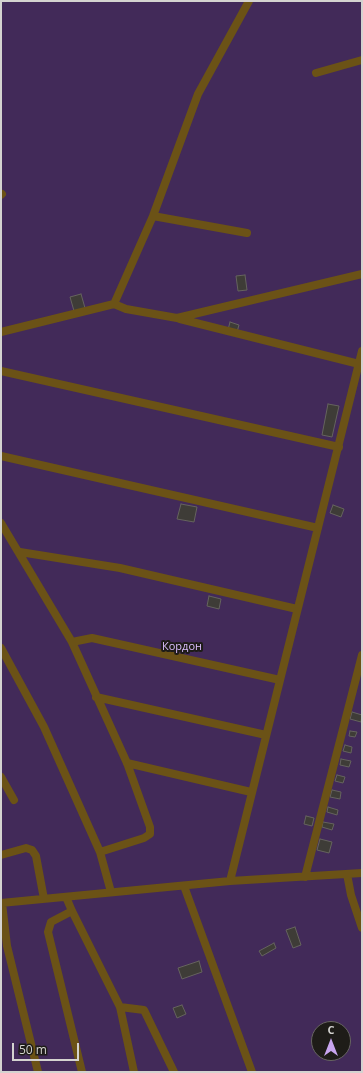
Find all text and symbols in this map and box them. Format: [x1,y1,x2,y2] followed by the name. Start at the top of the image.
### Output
[162,640,202,654] park label: Кордон
[311,1021,351,1061] north arrow
[327,1022,335,1037] text: С
[14,1035,81,1061] scale bar
[19,1041,47,1058] text: 50 m

